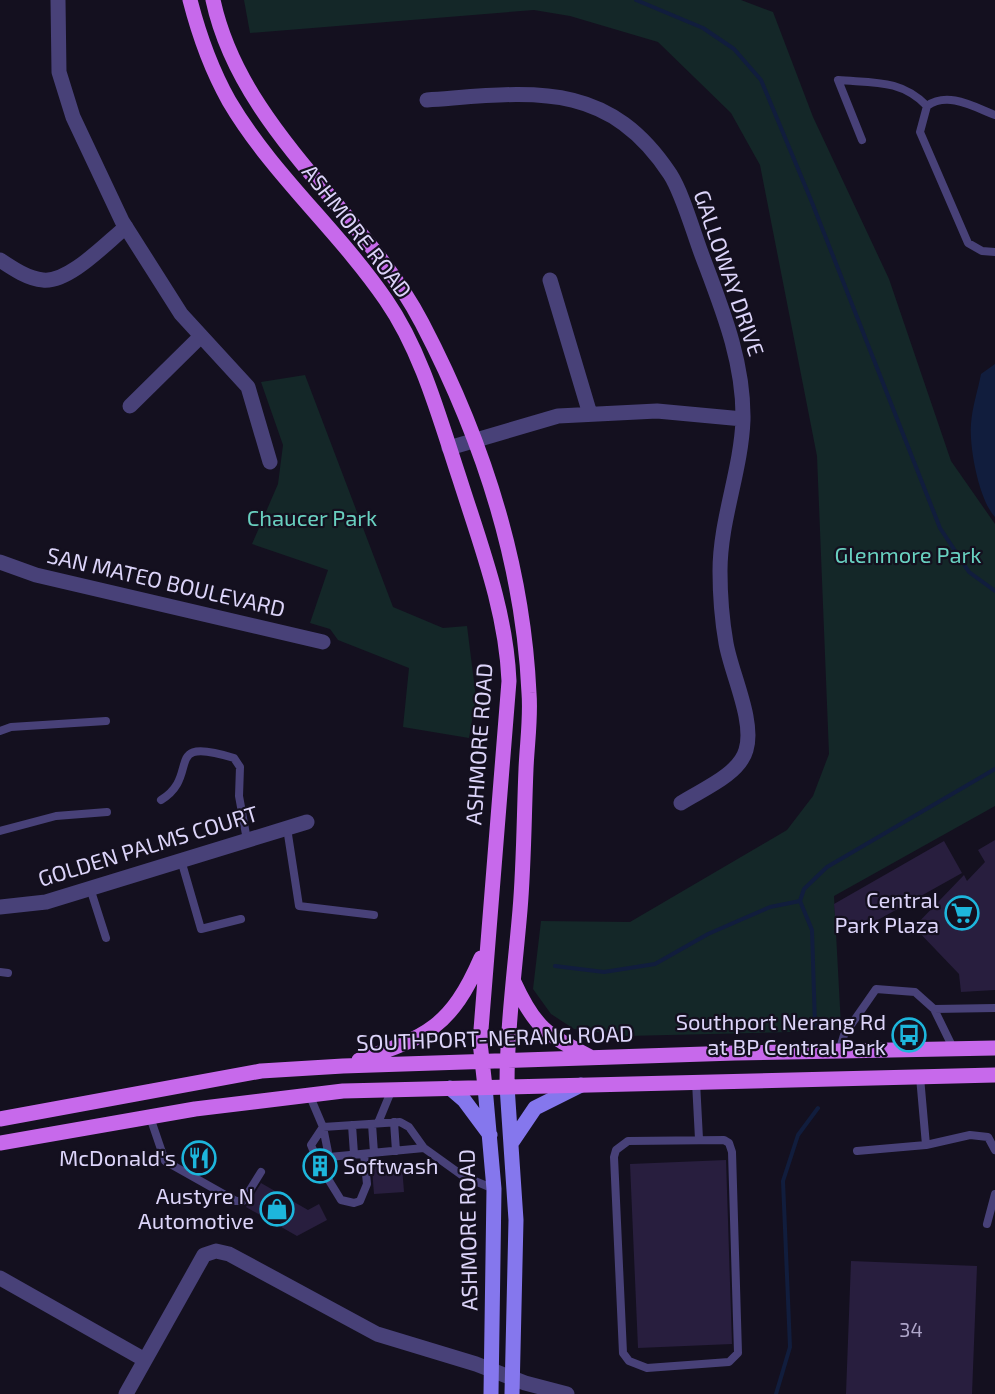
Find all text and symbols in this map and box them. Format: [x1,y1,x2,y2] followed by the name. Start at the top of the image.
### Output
[298,159,418,302] street label: ASHMORE ROAD
[689,186,771,359] street label: GALLOWAY DRIVE
[247,504,377,530] park label: Chaucer Park
[44,541,288,621] street label: SAN MATEO BOULEVARD
[835,541,981,567] park label: Glenmore Park
[459,662,497,826] street label: ASHMORE ROAD
[35,799,261,891] street label: GOLDEN PALMS COURT
[834,886,939,937] place label: Central Park Plaza
[944,895,980,931] supermarket icon: Central Park Plaza
[676,1008,886,1059] place label: Southport Nerang Rd at BP Central Park
[891,1017,927,1053] bus stop icon: Southport Nerang Rd at BP Central Park
[356,1019,634,1055] street label: SOUTHPORT-NERANG ROAD
[181,1140,217,1176] restaurant icon: McDonald's
[59,1144,176,1170] place label: McDonald's
[302,1148,338,1184] building icon: Softwash
[453,1149,481,1311] street label: ASHMORE ROAD
[343,1152,439,1178] place label: Softwash
[138,1182,254,1233] place label: Austyre N Automotive
[259,1191,295,1227] shop icon: Austyre N Automotive
[899,1317,923,1341] house number: 34

